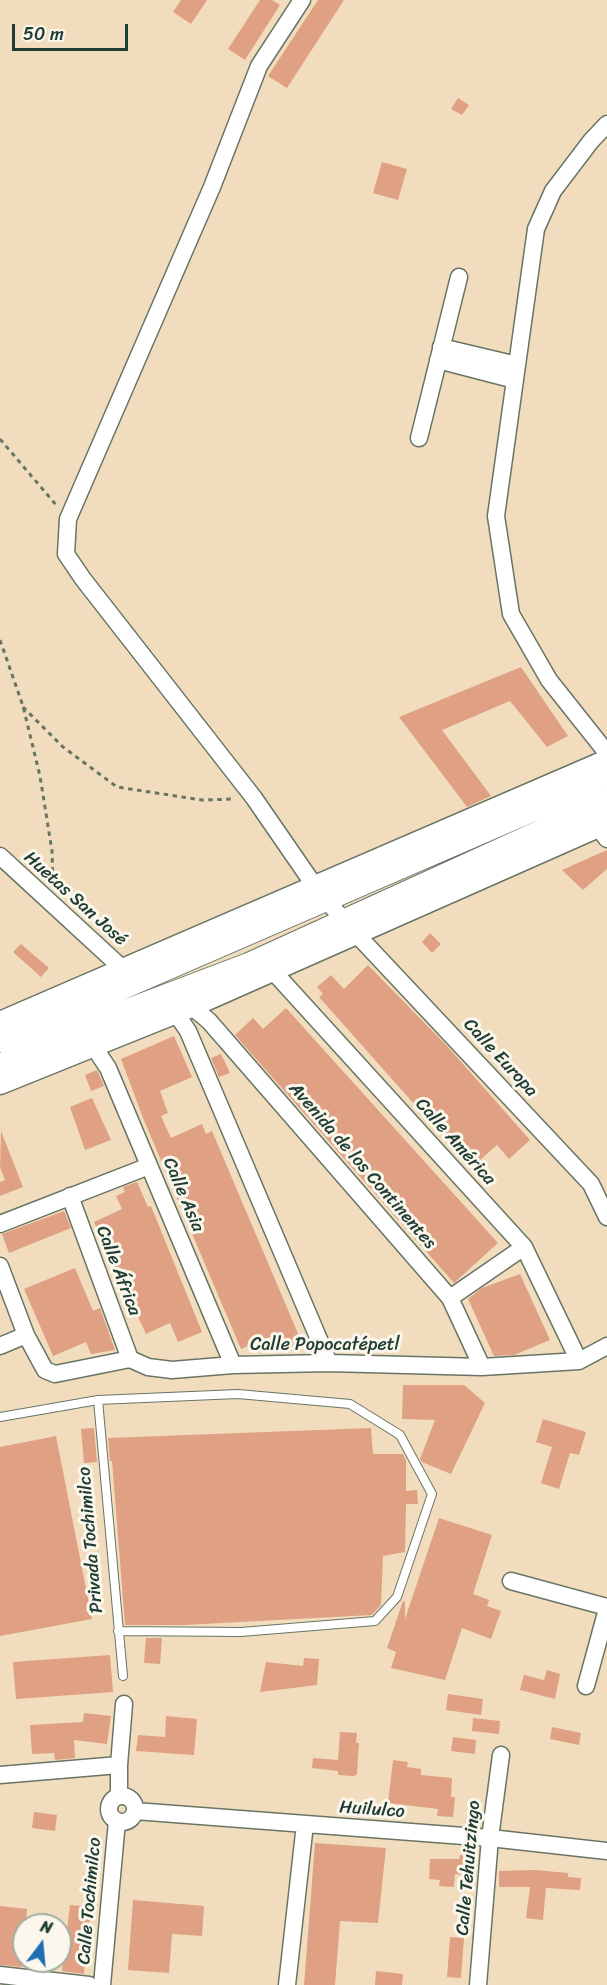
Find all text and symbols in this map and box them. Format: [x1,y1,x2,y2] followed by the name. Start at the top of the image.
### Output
[15,12,130,50] scale bar
[23,18,64,50] text: 50 m
[19,847,131,951] street label: Huetas San José
[458,1014,542,1102] street label: Calle Europa
[284,1078,440,1254] street label: Avenida de los Continentes
[410,1094,500,1190] street label: Calle América
[158,1155,208,1235] street label: Calle Asia
[91,1223,145,1319] street label: Calle África
[250,1334,400,1356] street label: Calle Popocatépetl
[74,1466,108,1614] street label: Privada Tochimilco
[339,1797,405,1823] street label: Huilulco
[452,1800,486,1936] street label: Calle Tehuitzingo
[74,1837,106,1965] street label: Calle Tochimilco
[37,1912,56,1943] text: N
[12,1913,72,1973] north arrow

